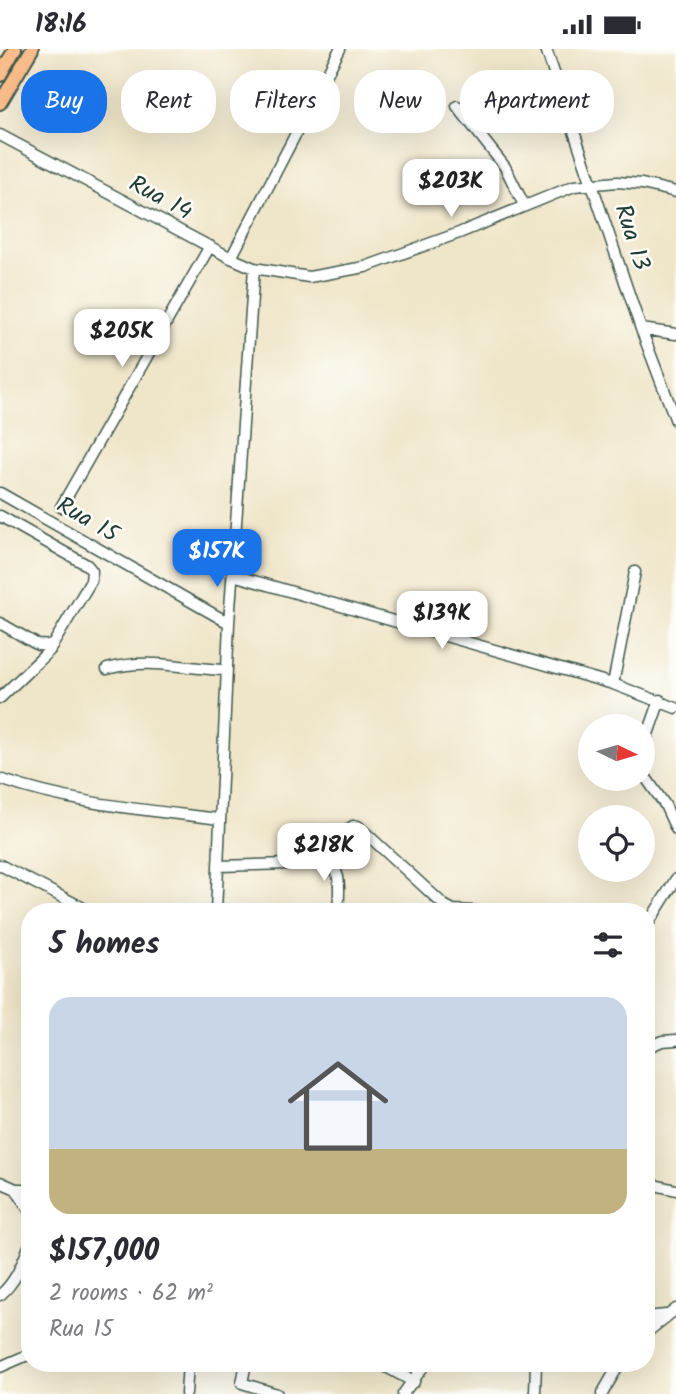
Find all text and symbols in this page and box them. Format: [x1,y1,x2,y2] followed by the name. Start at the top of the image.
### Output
[35,4,87,46] text: 18:16
[21,70,107,133] chip: Buy
[121,70,216,133] chip: Rent
[230,70,340,133] chip: Filters
[354,70,446,133] chip: New
[460,70,614,133] chip: Apartment
[402,159,500,219] pin: $203K
[418,164,484,200] text: $203K
[121,165,199,231] street label: Rua 14
[603,199,661,276] street label: Rua 13
[73,309,171,369] pin: $205K
[90,314,154,350] text: $205K
[49,487,128,555] street label: Rua 15
[168,529,266,589] pin: $157K
[189,534,245,570] text: $157K
[393,591,491,651] pin: $139K
[413,596,471,632] text: $139K
[578,714,654,791] north arrow
[578,714,655,882] map controls
[578,805,655,882] button: locate
[275,823,373,883] pin: $218K
[293,828,355,864] text: $218K
[49,921,160,969] text: 5 homes
[589,926,627,964] icon: filters
[275,1043,401,1169] icon: home
[49,1228,159,1276] text: $157,000
[49,1276,213,1312] text: 2 rooms · 62 m²
[49,1312,113,1348] text: Rua 15

